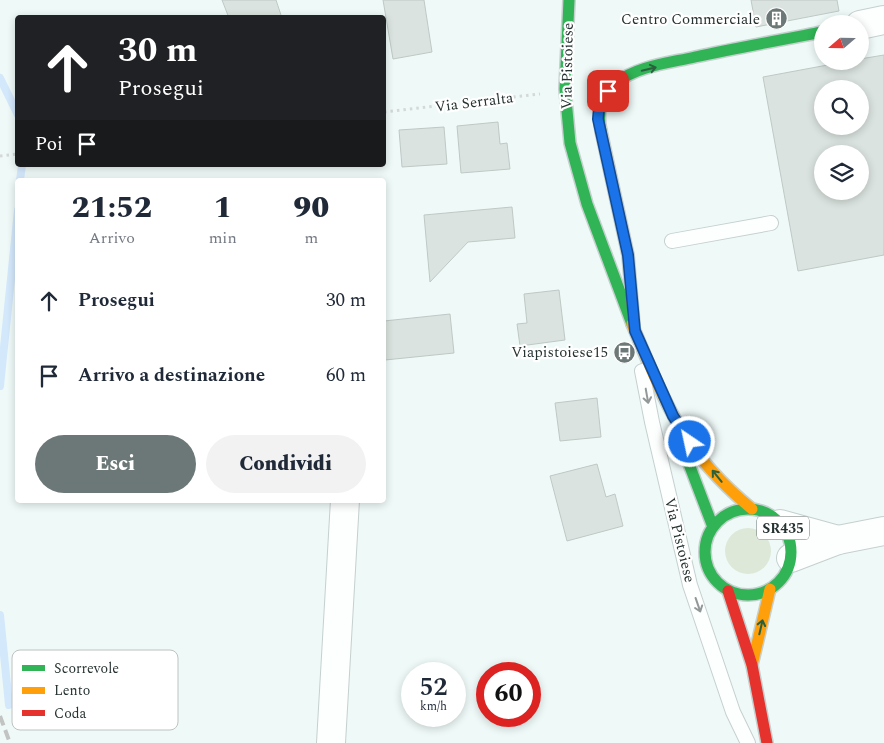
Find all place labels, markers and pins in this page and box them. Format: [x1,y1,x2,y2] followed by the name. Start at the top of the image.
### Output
[764,7,788,31] building icon: Centro Commerciale
[621,8,760,31] place label: Centro Commerciale
[587,70,629,112] pin
[612,340,636,364] bus stop icon: Viapistoiese15
[511,341,608,364] place label: Viapistoiese15

